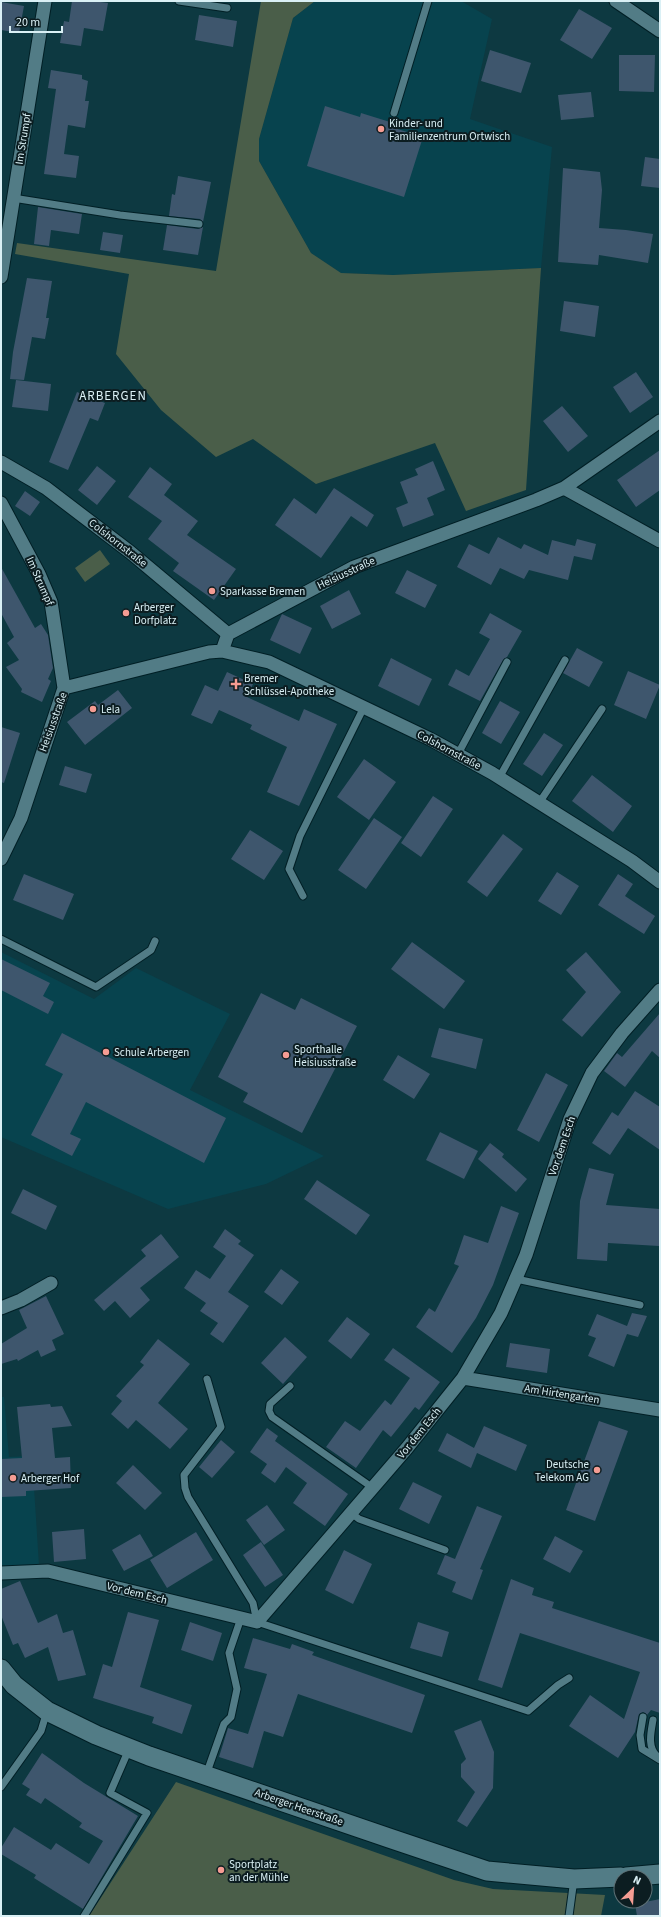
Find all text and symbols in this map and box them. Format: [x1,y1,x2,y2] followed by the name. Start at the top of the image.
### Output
[10,8,62,34] scale bar
[16,14,40,31] text: 20 m
[12,111,35,166] street label: Im Strumpf
[389,116,510,144] place label: Kinder- und Familienzentrum Ortwisch
[376,124,386,134] marker: Kinder- und Familienzentrum Ortwisch
[79,387,147,405] district label: ARBERGEN
[86,515,151,571] street label: Colshornstraße
[315,553,378,593] street label: Heisiusstraße
[23,554,58,608] street label: Im Strumpf
[220,584,305,599] place label: Sparkasse Bremen
[207,586,217,596] marker: Sparkasse Bremen
[134,600,177,628] place label: Arberger Dorfplatz
[121,608,131,618] marker: Arberger Dorfplatz
[244,671,335,699] place label: Bremer Schlüssel-Apotheke
[231,679,241,689] marker: Bremer Schlüssel-Apotheke
[35,690,71,754] street label: Heisiusstraße
[101,702,120,717] place label: Lela
[88,704,98,714] marker: Lela
[414,727,484,773] street label: Colshornstraße
[294,1042,357,1070] place label: Sporthalle Heisiusstraße
[114,1045,189,1060] place label: Schule Arbergen
[101,1047,111,1057] marker: Schule Arbergen
[281,1050,291,1060] marker: Sporthalle Heisiusstraße
[545,1114,579,1178] street label: Vor dem Esch
[523,1381,601,1407] street label: Am Hirtengarten
[394,1404,444,1462] street label: Vor dem Esch
[535,1457,590,1485] place label: Deutsche Telekom AG
[592,1465,602,1475] marker: Deutsche Telekom AG
[21,1471,80,1486] place label: Arberger Hof
[8,1473,18,1483] marker: Arberger Hof
[105,1578,169,1608] street label: Vor dem Esch
[253,1785,346,1829] street label: Arberger Heerstraße
[229,1857,289,1885] place label: Sportplatz an der Mühle
[216,1865,226,1875] marker: Sportplatz an der Mühle
[613,1869,653,1909] north arrow
[631,1872,644,1889] text: N

